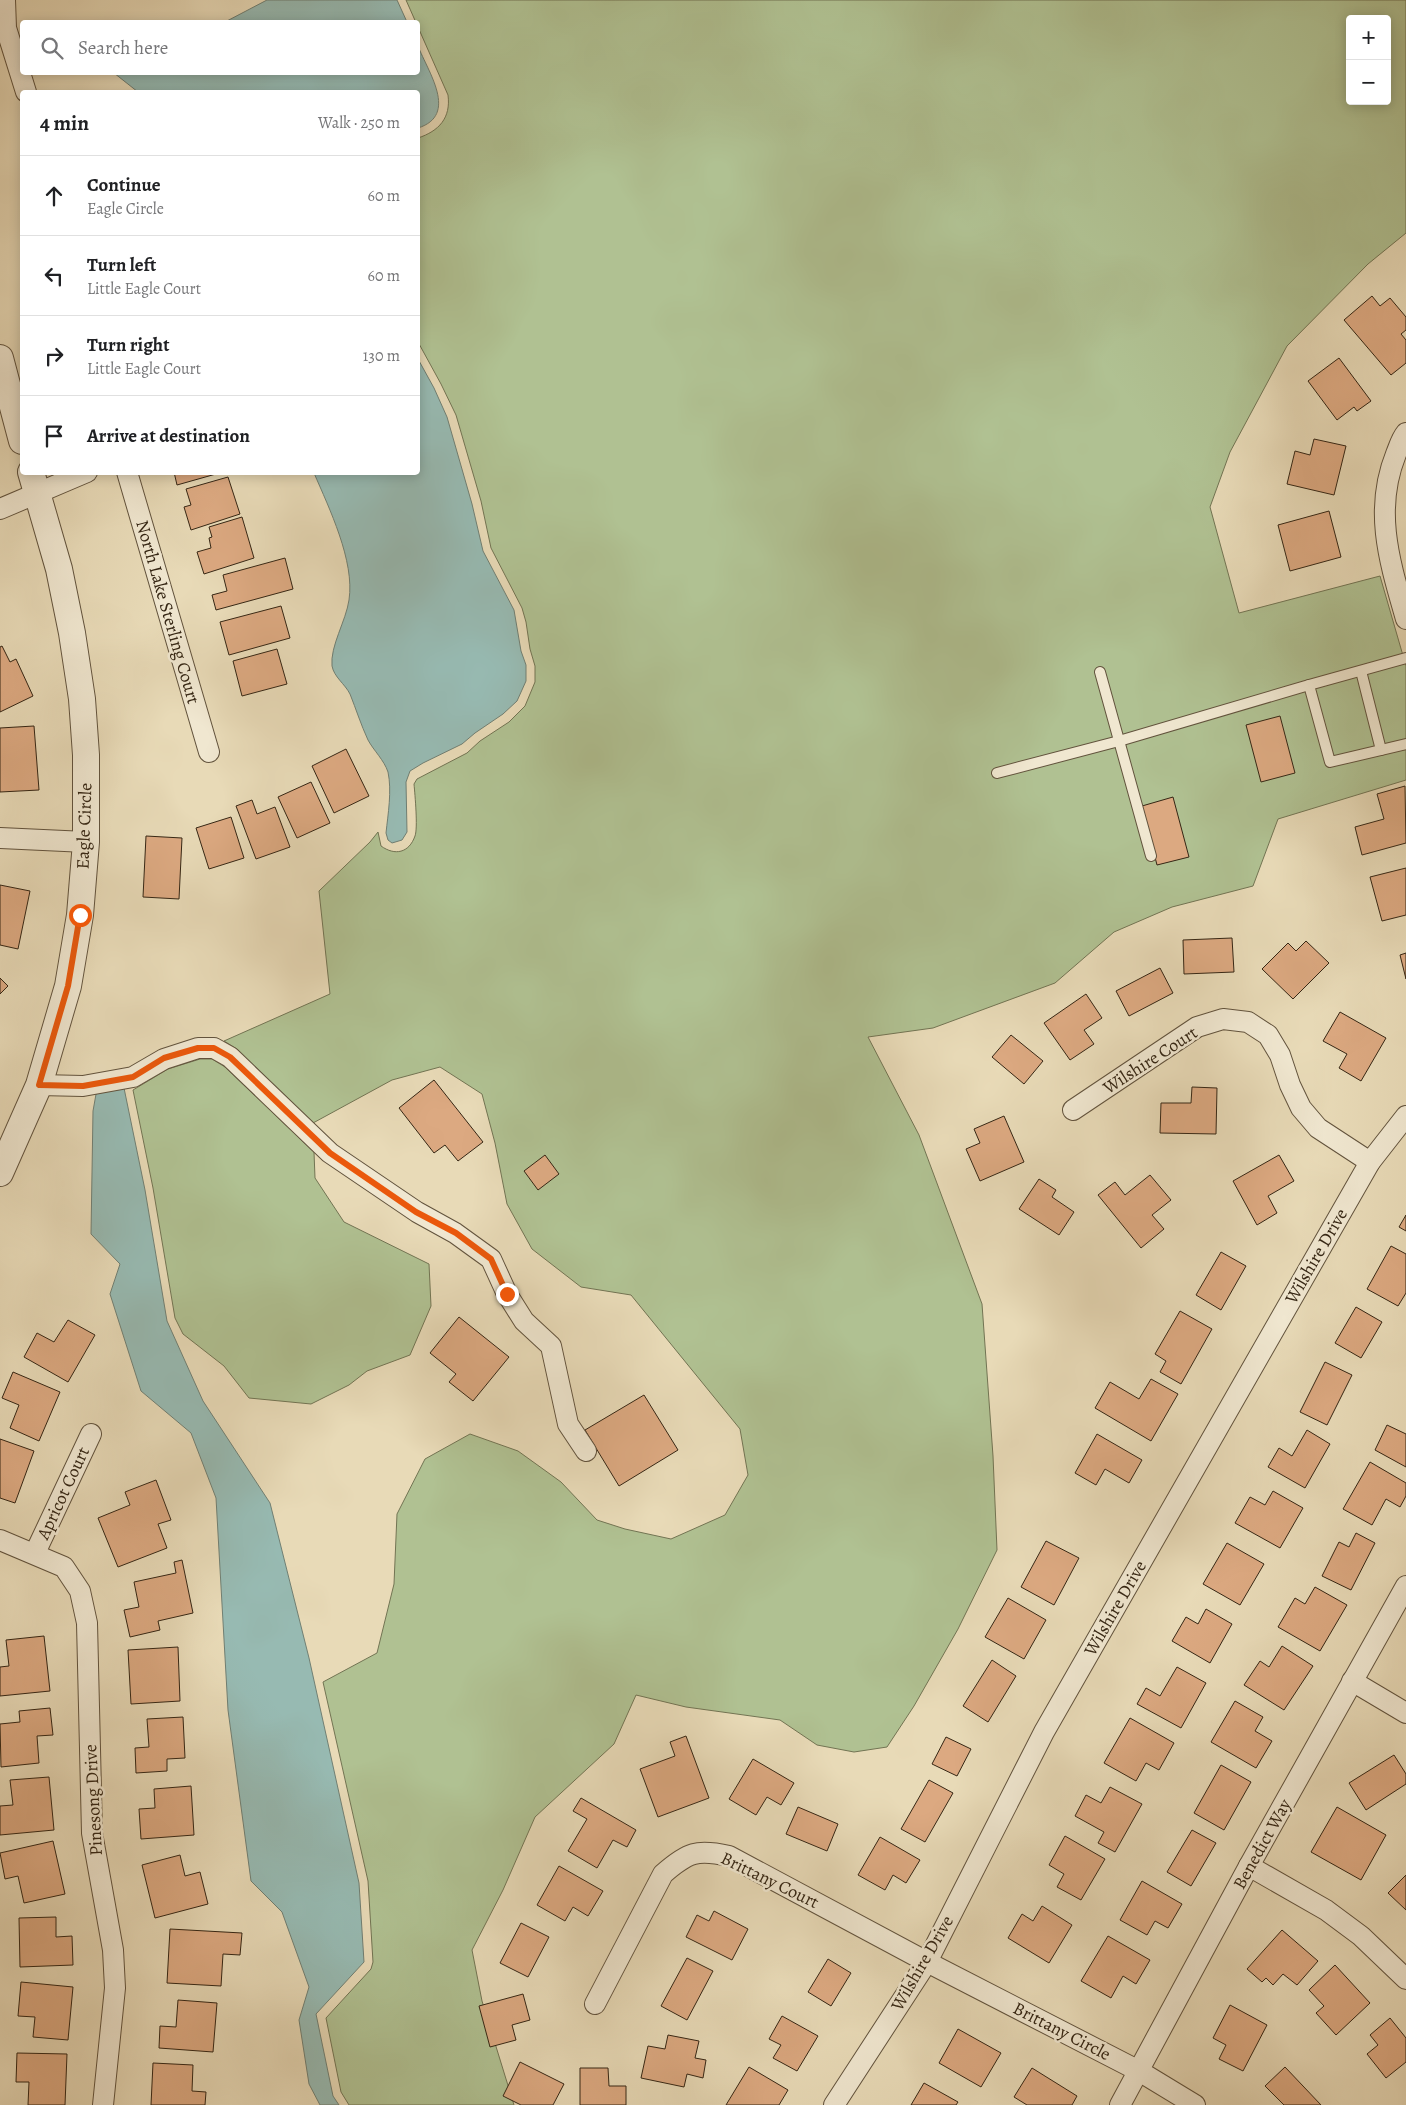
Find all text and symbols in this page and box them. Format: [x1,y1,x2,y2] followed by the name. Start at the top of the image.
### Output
[1346,15,1391,105] map controls
[1346,15,1391,60] button: +
[20,20,420,75] search box
[38,34,66,62] icon: search
[78,35,168,61] text: Search here
[1346,60,1391,105] button: −
[40,109,89,137] text: 4 min
[318,112,400,134] text: Walk · 250 m
[87,172,161,198] text: Continue
[40,182,68,210] icon: ahead
[368,185,400,207] text: 60 m
[87,198,164,220] text: Eagle Circle
[87,252,156,278] text: Turn left
[40,262,68,290] icon: left
[368,265,400,287] text: 60 m
[87,278,201,300] text: Little Eagle Court
[87,332,169,358] text: Turn right
[40,342,68,370] icon: right
[363,345,400,367] text: 130 m
[87,358,201,380] text: Little Eagle Court
[40,422,68,450] icon: arrive
[87,423,250,449] text: Arrive at destination
[130,517,206,707] street label: North Lake Sterling Court
[70,782,98,870] street label: Eagle Circle
[69,904,92,927] route start
[1097,1020,1202,1100] street label: Wilshire Court
[1279,1204,1353,1309] street label: Wilshire Drive
[496,1283,519,1306] route end
[31,1443,95,1544] street label: Apricot Court
[1078,1556,1152,1661] street label: Wilshire Drive
[78,1744,108,1856] street label: Pinesong Drive
[1227,1794,1297,1893] street label: Benedict Way
[717,1846,823,1914] street label: Brittany Court
[885,1911,959,2016] street label: Wilshire Drive
[1009,1996,1115,2066] street label: Brittany Circle

